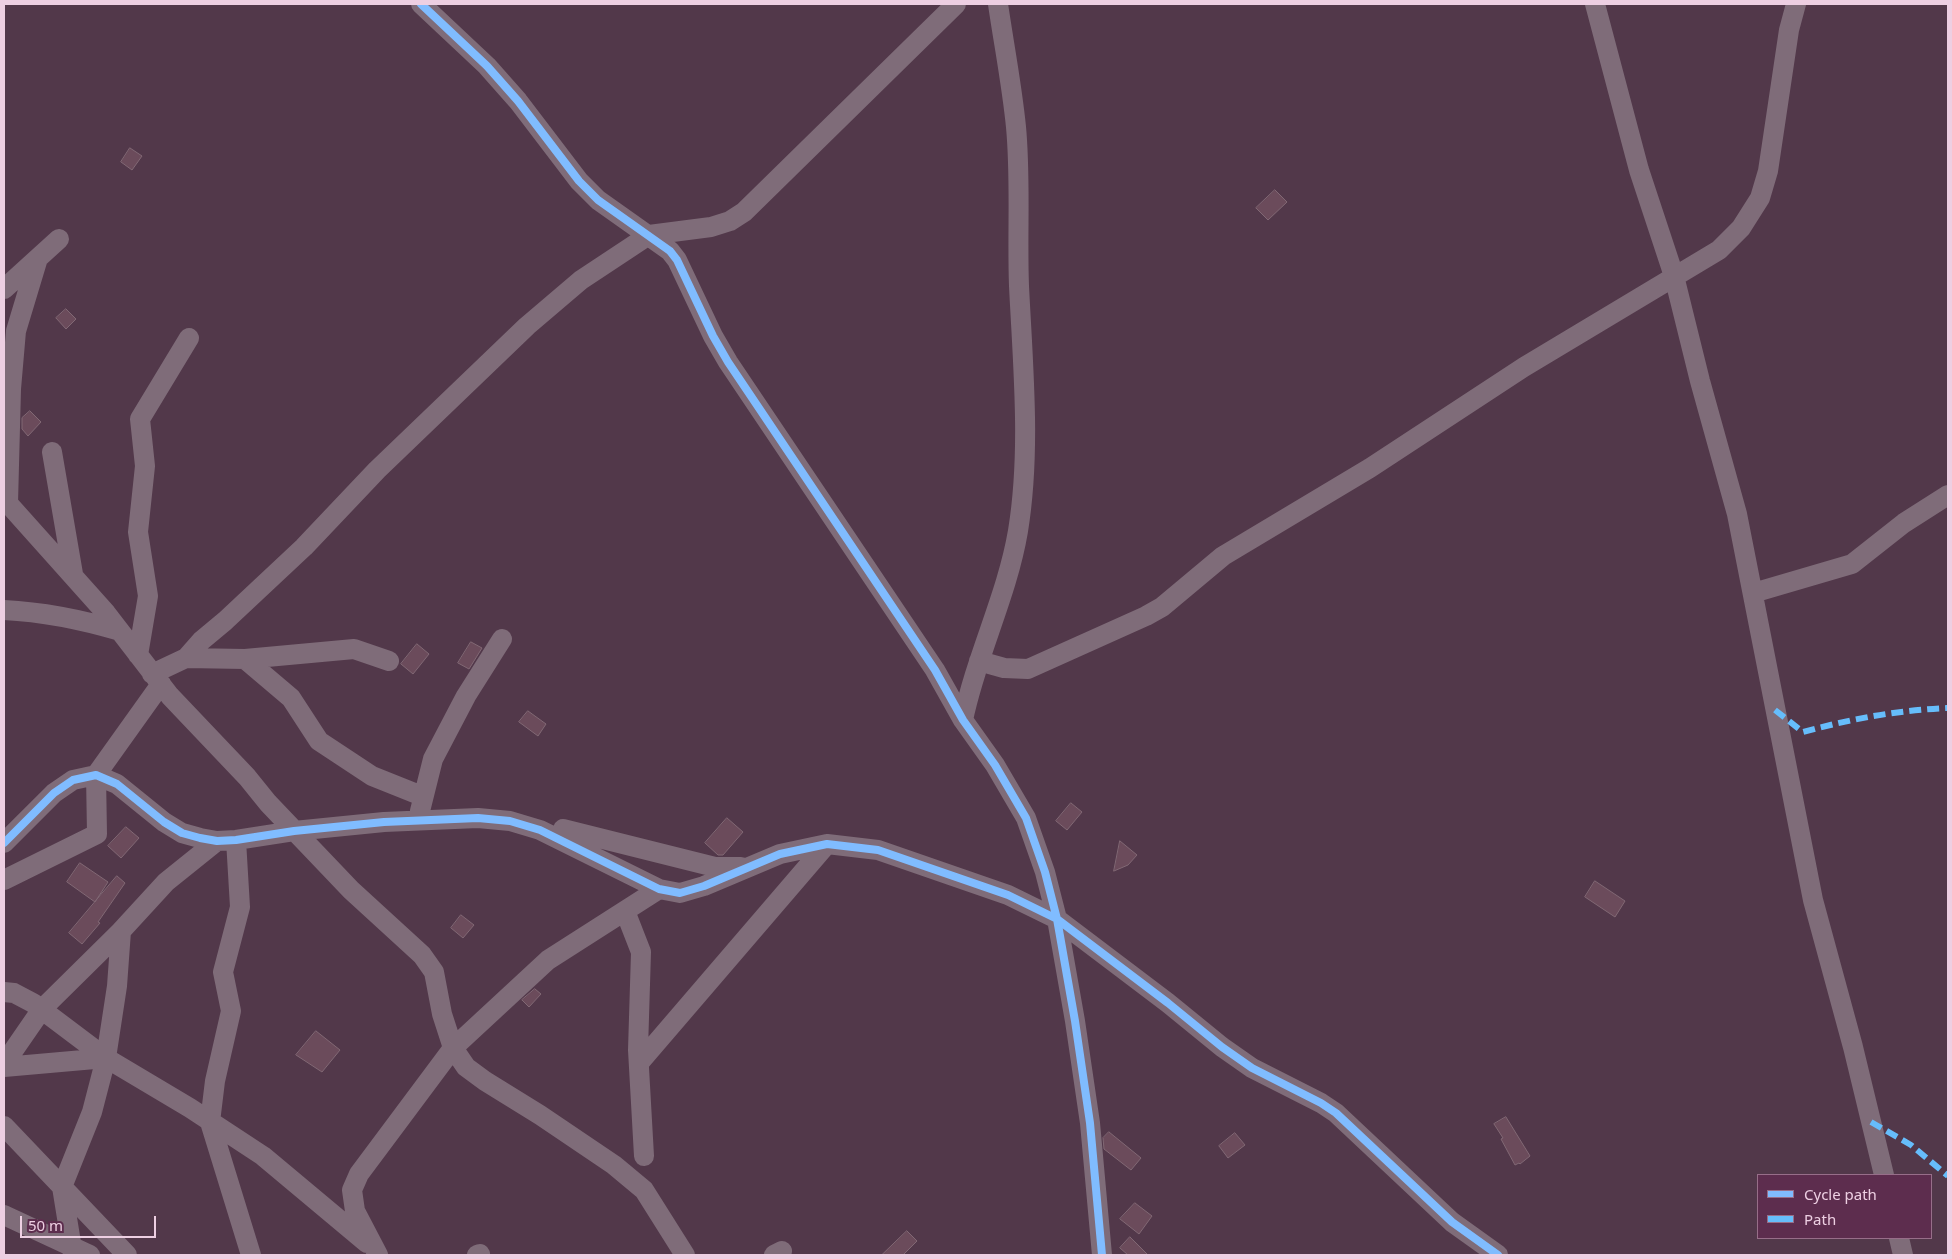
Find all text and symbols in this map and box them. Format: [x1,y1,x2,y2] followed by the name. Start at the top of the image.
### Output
[1757,1174,1932,1239] legend
[1804,1184,1877,1204] text: Cycle path
[22,1206,159,1238] scale bar
[1804,1209,1836,1229] text: Path
[28,1215,63,1235] text: 50 m

